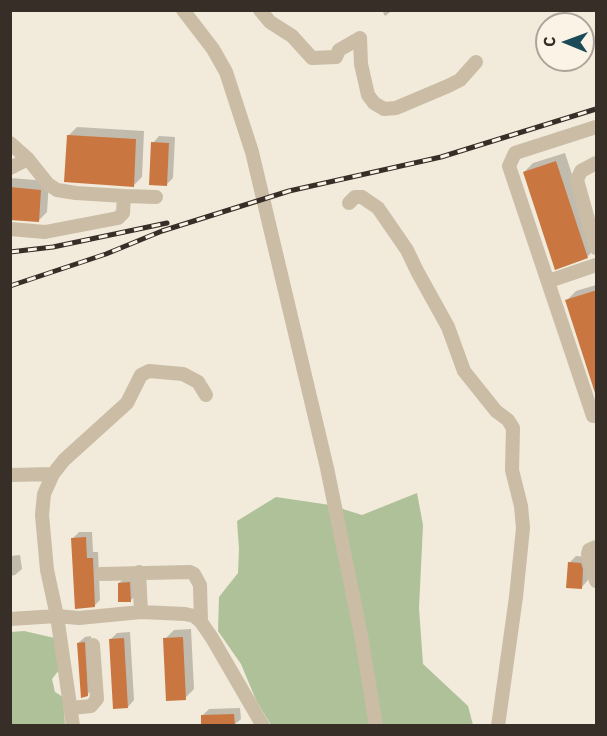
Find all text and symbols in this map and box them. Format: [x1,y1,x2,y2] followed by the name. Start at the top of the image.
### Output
[535,12,595,72] north arrow
[539,36,559,47] text: С

